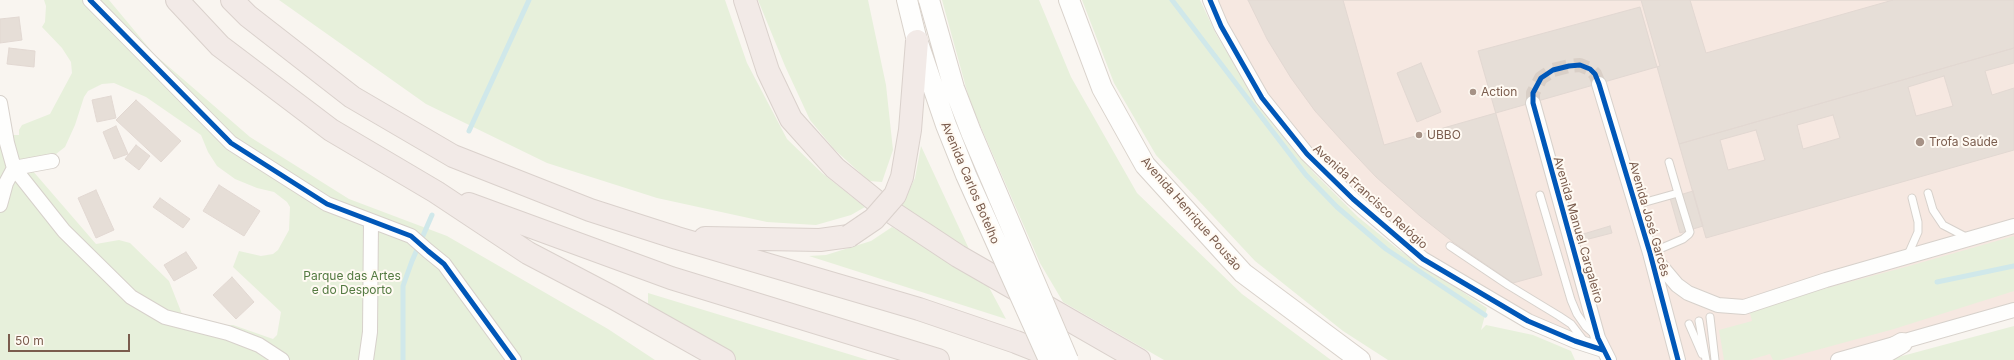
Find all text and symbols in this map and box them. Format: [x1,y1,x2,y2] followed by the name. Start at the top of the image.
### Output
[1481,85,1517,99] place label: Action
[1468,87,1478,97] marker: Action
[938,120,1002,246] street label: Avenida Carlos Botelho
[1427,128,1461,142] place label: UBBO
[1414,130,1424,140] marker: UBBO
[1929,135,1998,149] place label: Trofa Saúde
[1914,136,1926,148] marker: Trofa Saúde
[1310,142,1430,252] street label: Avenida Francisco Relógio
[1138,154,1244,274] street label: Avenida Henrique Pousão
[1550,155,1606,305] street label: Avenida Manuel Cargaleiro
[1626,160,1672,278] street label: Avenida José Garcês
[303,269,401,297] park label: Parque das Artes e do Desporto
[10,326,132,352] scale bar
[15,333,44,348] text: 50 m

